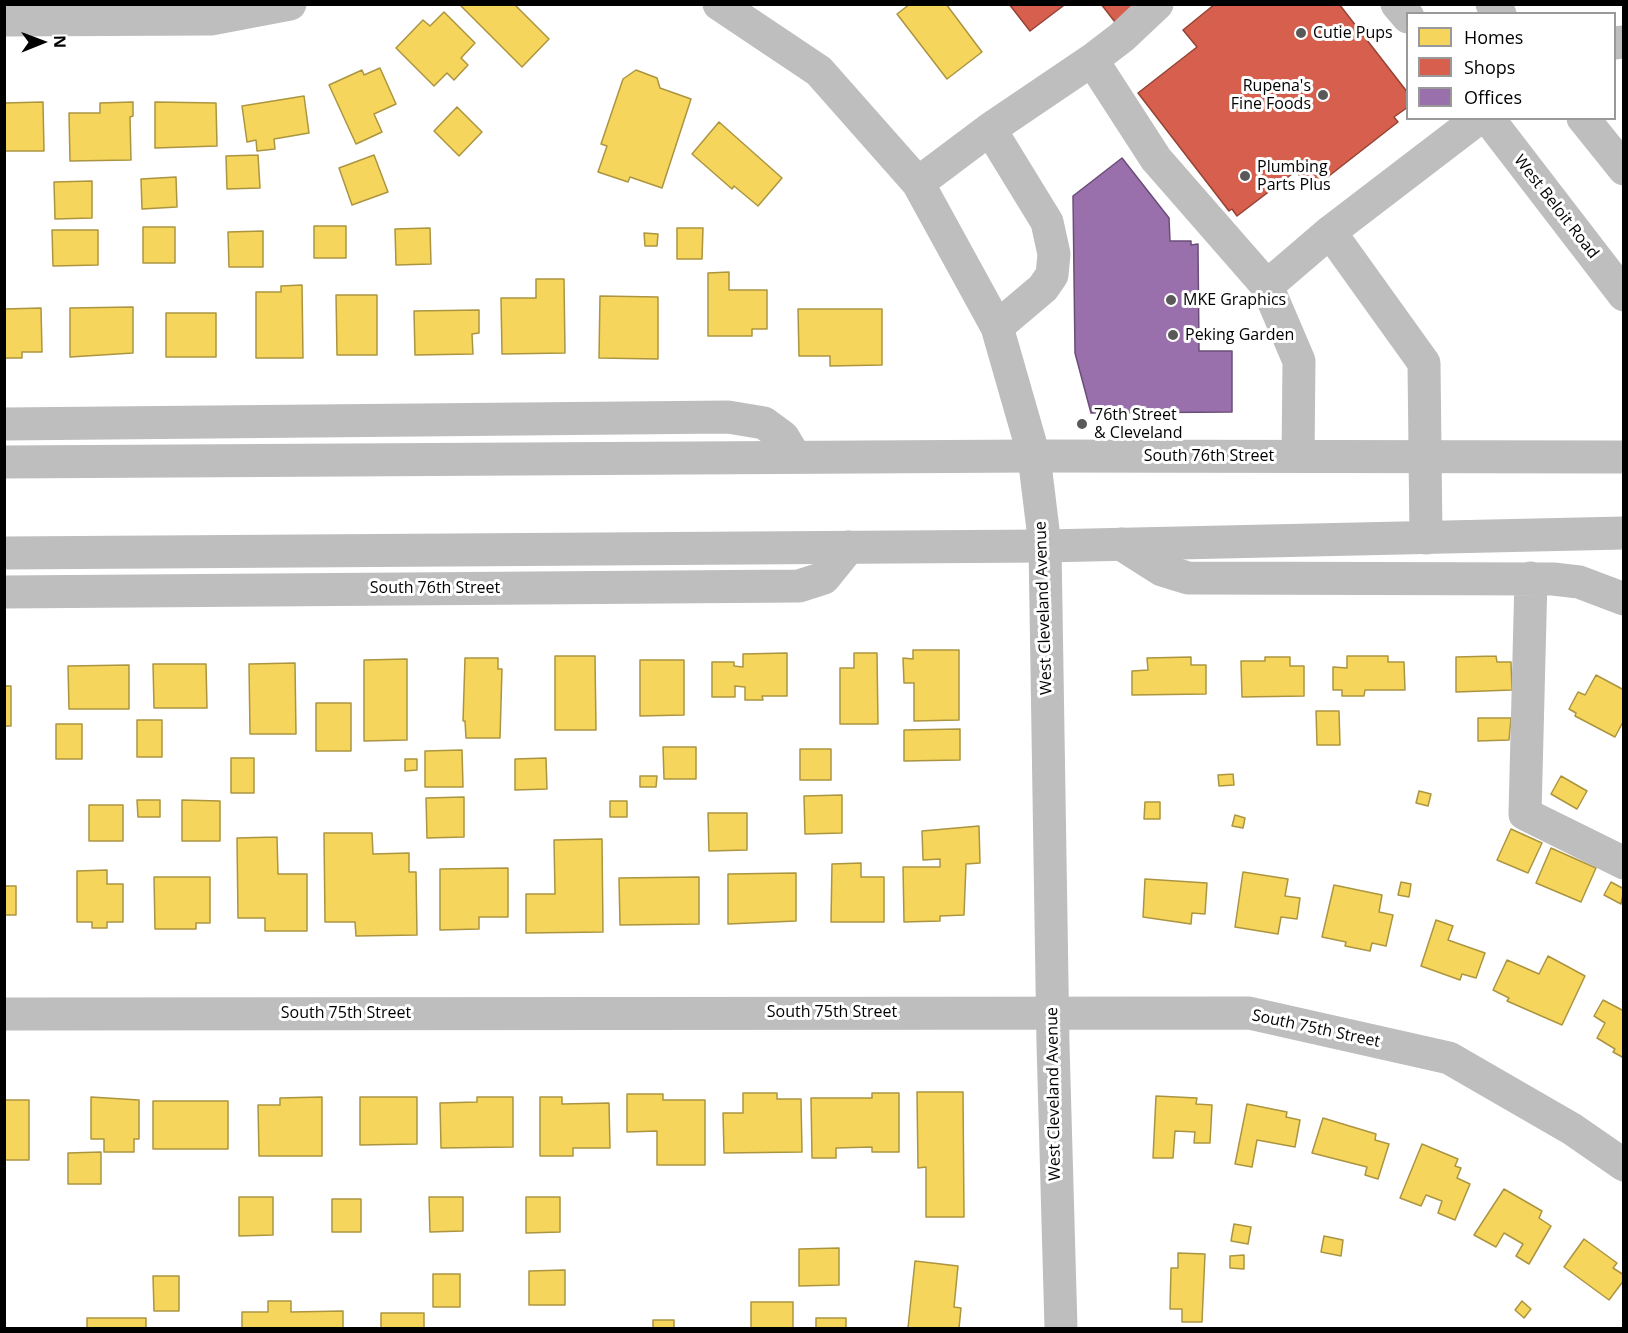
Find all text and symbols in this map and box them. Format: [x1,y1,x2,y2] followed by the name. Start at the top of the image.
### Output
[12,12,72,72] north arrow
[1406,12,1616,120] legend
[1313,23,1393,43] place label: Cutie Pups
[1464,25,1523,49] text: Homes
[1294,26,1308,40] marker: Cutie Pups
[49,35,71,48] text: N
[1464,55,1515,79] text: Shops
[1231,76,1311,114] place label: Rupena's Fine Foods
[1464,85,1522,109] text: Offices
[1316,88,1330,102] marker: Rupena's Fine Foods
[1510,151,1602,263] street label: West Beloit Road
[1257,157,1331,195] place label: Plumbing Parts Plus
[1238,169,1252,183] marker: Plumbing Parts Plus
[1183,290,1286,310] place label: MKE Graphics
[1164,293,1178,307] marker: MKE Graphics
[1185,325,1294,345] place label: Peking Garden
[1166,328,1180,342] marker: Peking Garden
[1094,405,1182,443] place label: 76th Street & Cleveland
[1075,417,1089,431] marker: 76th Street & Cleveland
[1144,446,1274,466] street label: South 76th Street
[1031,521,1057,695] street label: West Cleveland Avenue
[370,578,500,598] street label: South 76th Street
[767,1002,897,1022] street label: South 75th Street
[281,1003,411,1023] street label: South 75th Street
[1250,1006,1382,1052] street label: South 75th Street
[1043,1007,1065,1181] street label: West Cleveland Avenue

